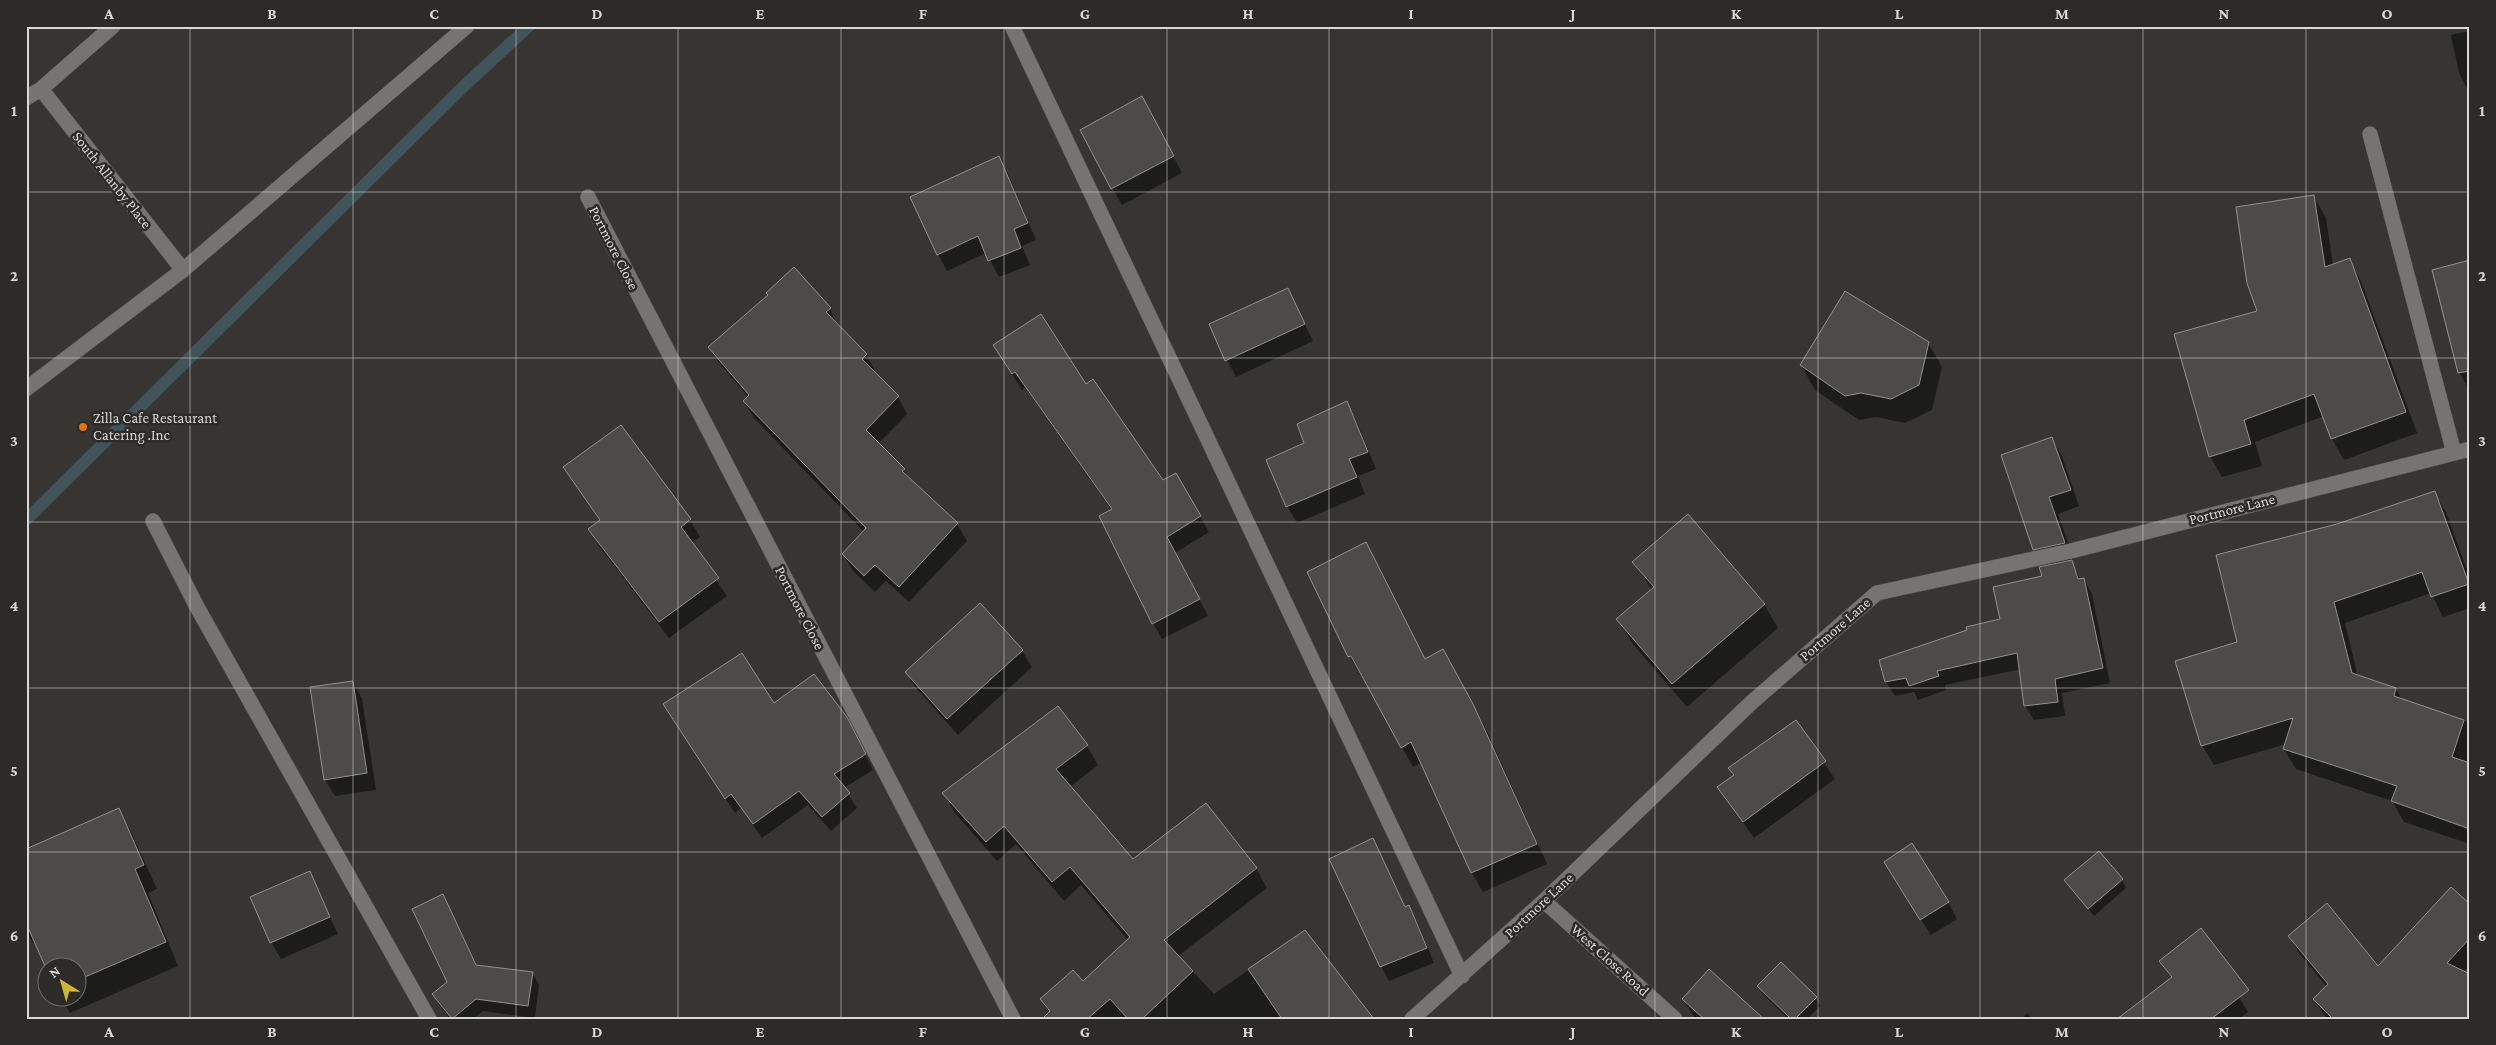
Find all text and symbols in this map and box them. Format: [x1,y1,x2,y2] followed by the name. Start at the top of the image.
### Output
[103,5,114,22] text: A
[267,5,277,22] text: B
[429,5,439,22] text: C
[591,5,603,22] text: D
[755,5,765,22] text: E
[919,5,928,22] text: F
[1080,5,1090,22] text: G
[1243,5,1254,22] text: H
[1408,5,1414,22] text: I
[1568,5,1576,22] text: J
[1731,5,1742,22] text: K
[1895,5,1904,22] text: L
[2055,5,2069,22] text: M
[2219,5,2230,22] text: N
[2381,5,2393,22] text: O
[11,102,17,119] text: 1
[2479,102,2485,119] text: 1
[69,128,155,232] street label: South Allanby Place
[586,204,642,293] street label: Portmore Close
[10,267,18,284] text: 2
[2478,267,2486,284] text: 2
[93,410,218,444] place label: Zilla Cafe Restaurant Catering .Inc
[77,421,89,433] marker: Zilla Cafe Restaurant Catering .Inc
[10,432,18,449] text: 3
[2478,432,2486,449] text: 3
[2187,490,2277,527] street label: Portmore Lane
[772,564,828,653] street label: Portmore Close
[1797,594,1874,664] street label: Portmore Lane
[10,597,19,614] text: 4
[2478,597,2487,614] text: 4
[10,762,18,779] text: 5
[2478,762,2486,779] text: 5
[1501,869,1577,941] street label: Portmore Lane
[1568,921,1652,999] street label: West Close Road
[10,927,18,944] text: 6
[2478,927,2486,944] text: 6
[38,958,88,1008] north arrow
[46,962,63,981] text: N
[103,1023,114,1040] text: A
[267,1023,277,1040] text: B
[429,1023,439,1040] text: C
[591,1023,603,1040] text: D
[755,1023,765,1040] text: E
[919,1023,928,1040] text: F
[1080,1023,1090,1040] text: G
[1243,1023,1254,1040] text: H
[1408,1023,1414,1040] text: I
[1568,1023,1576,1040] text: J
[1731,1023,1742,1040] text: K
[1895,1023,1904,1040] text: L
[2055,1023,2069,1040] text: M
[2219,1023,2230,1040] text: N
[2381,1023,2393,1040] text: O

